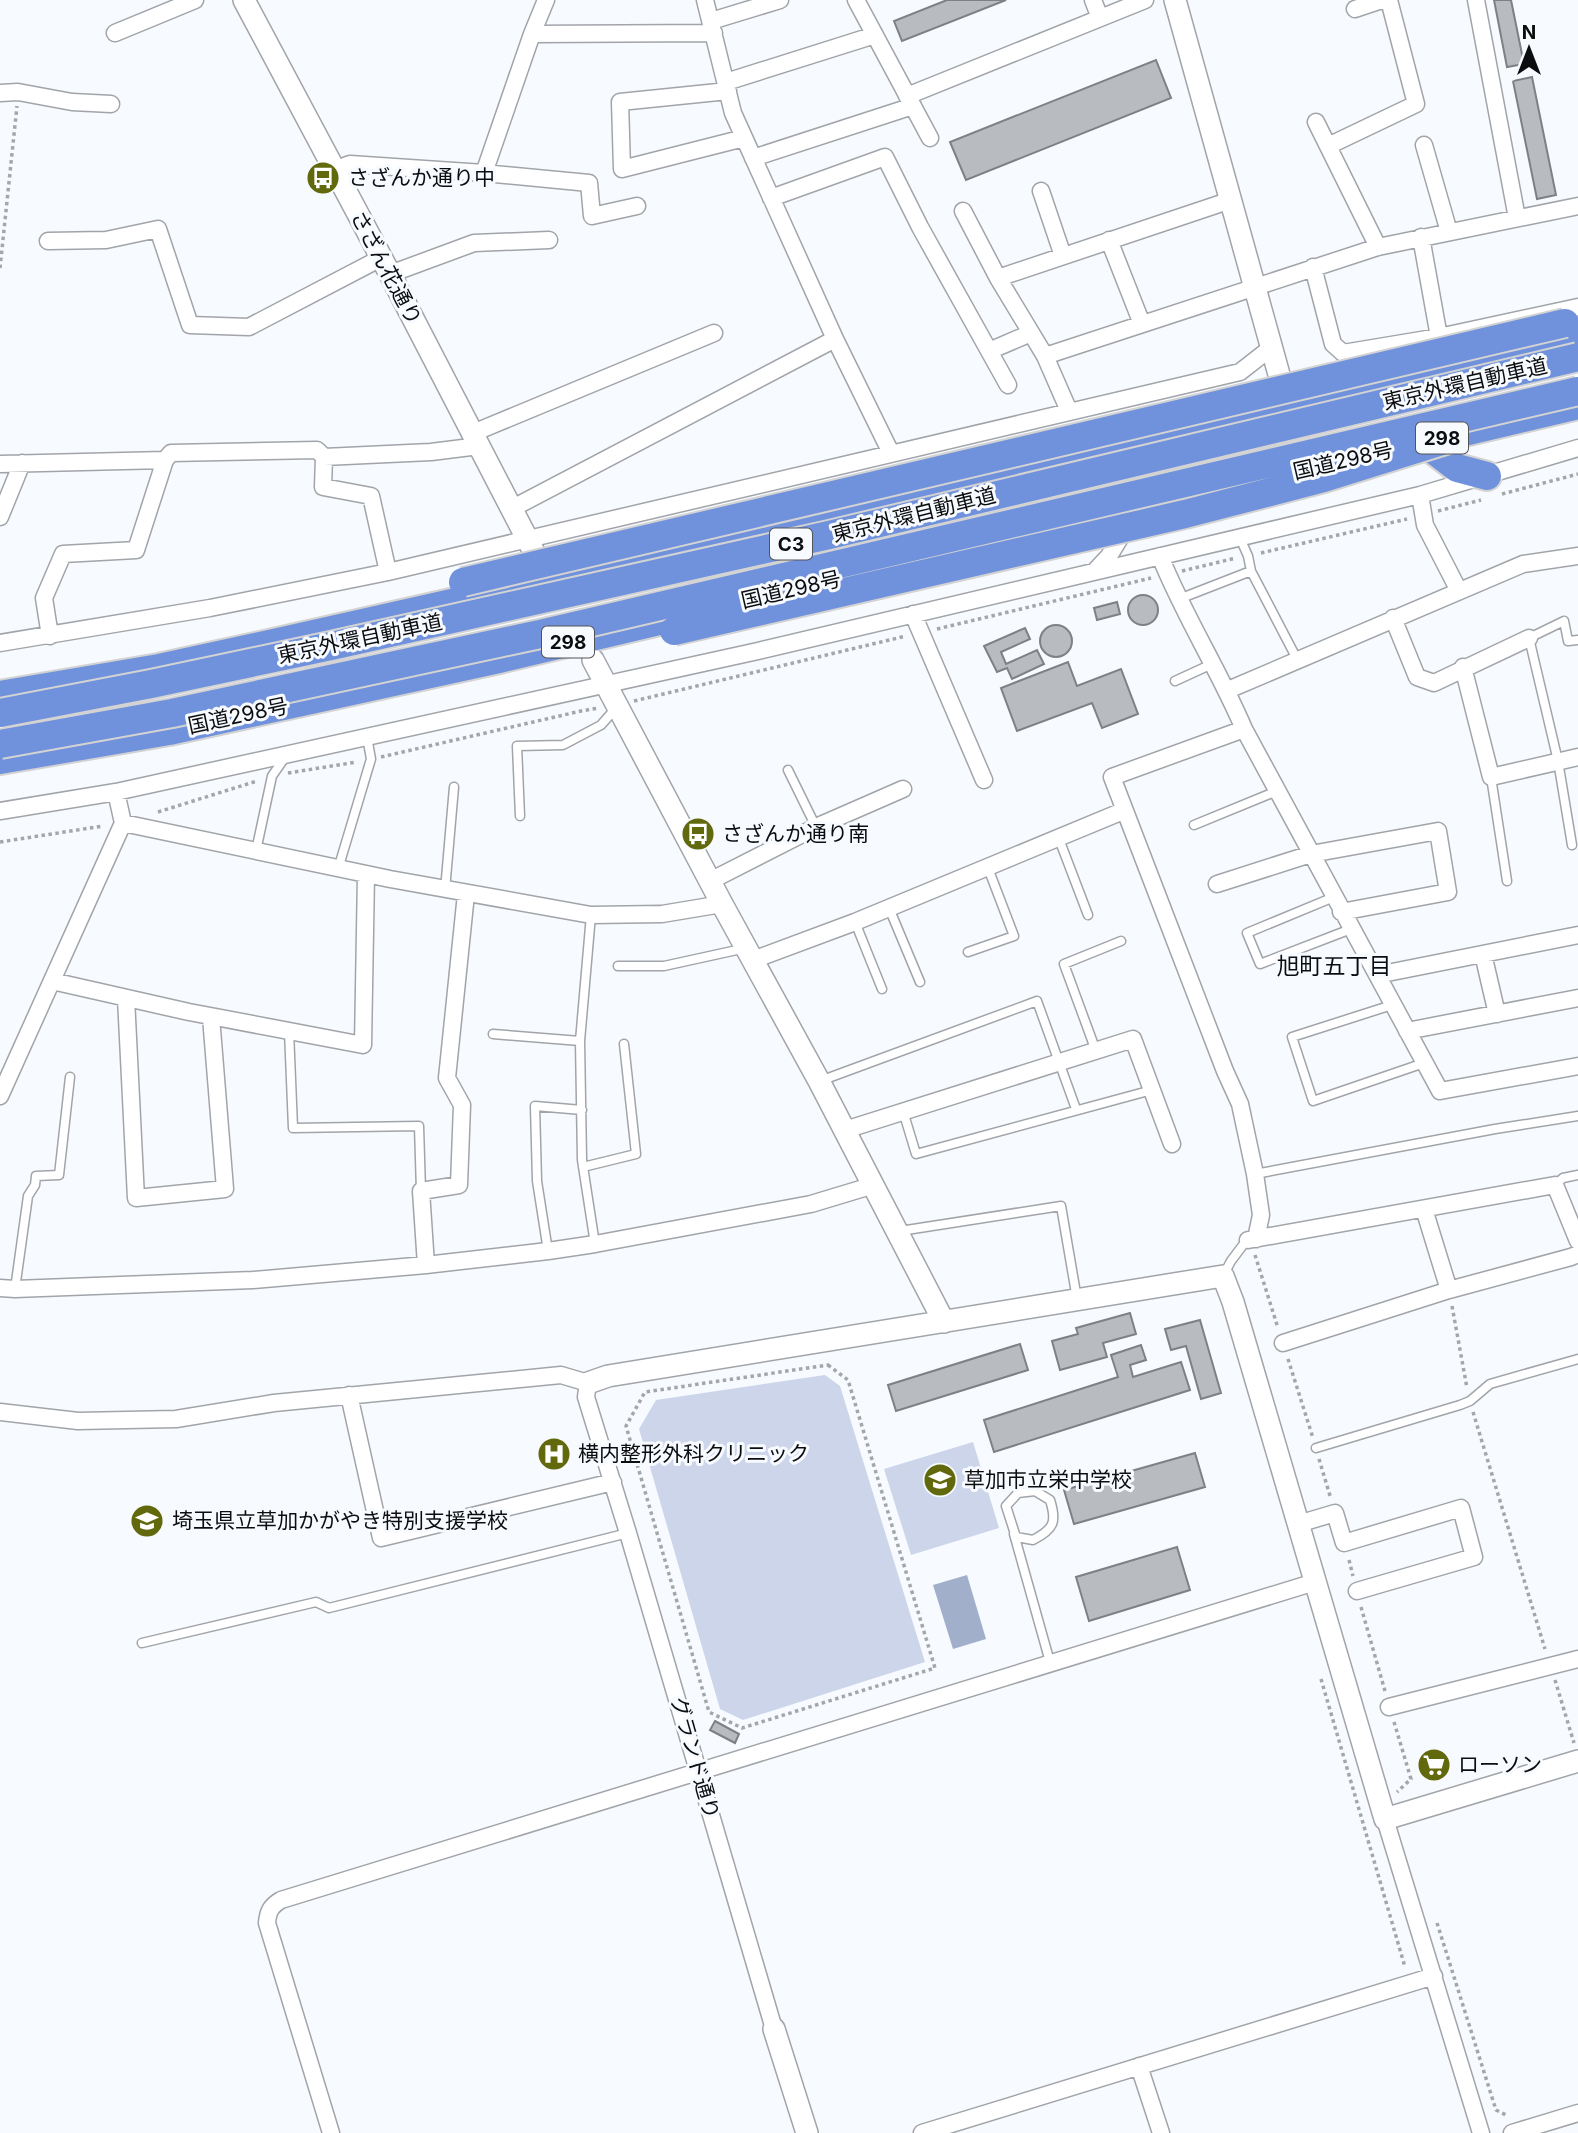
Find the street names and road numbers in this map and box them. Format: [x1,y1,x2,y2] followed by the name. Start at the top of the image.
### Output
[346,206,427,329] street label: さざん花通り
[1380,352,1550,415] street label: 東京外環自動車道
[1416,422,1468,453] road number: 298
[1290,437,1395,484] street label: 国道298号
[829,482,998,547] street label: 東京外環自動車道
[770,528,812,559] road number: C3
[738,566,843,613] street label: 国道298号
[275,609,445,668] street label: 東京外環自動車道
[542,626,594,657] road number: 298
[185,693,290,738] street label: 国道298号
[666,1694,725,1822] street label: グランド通り

